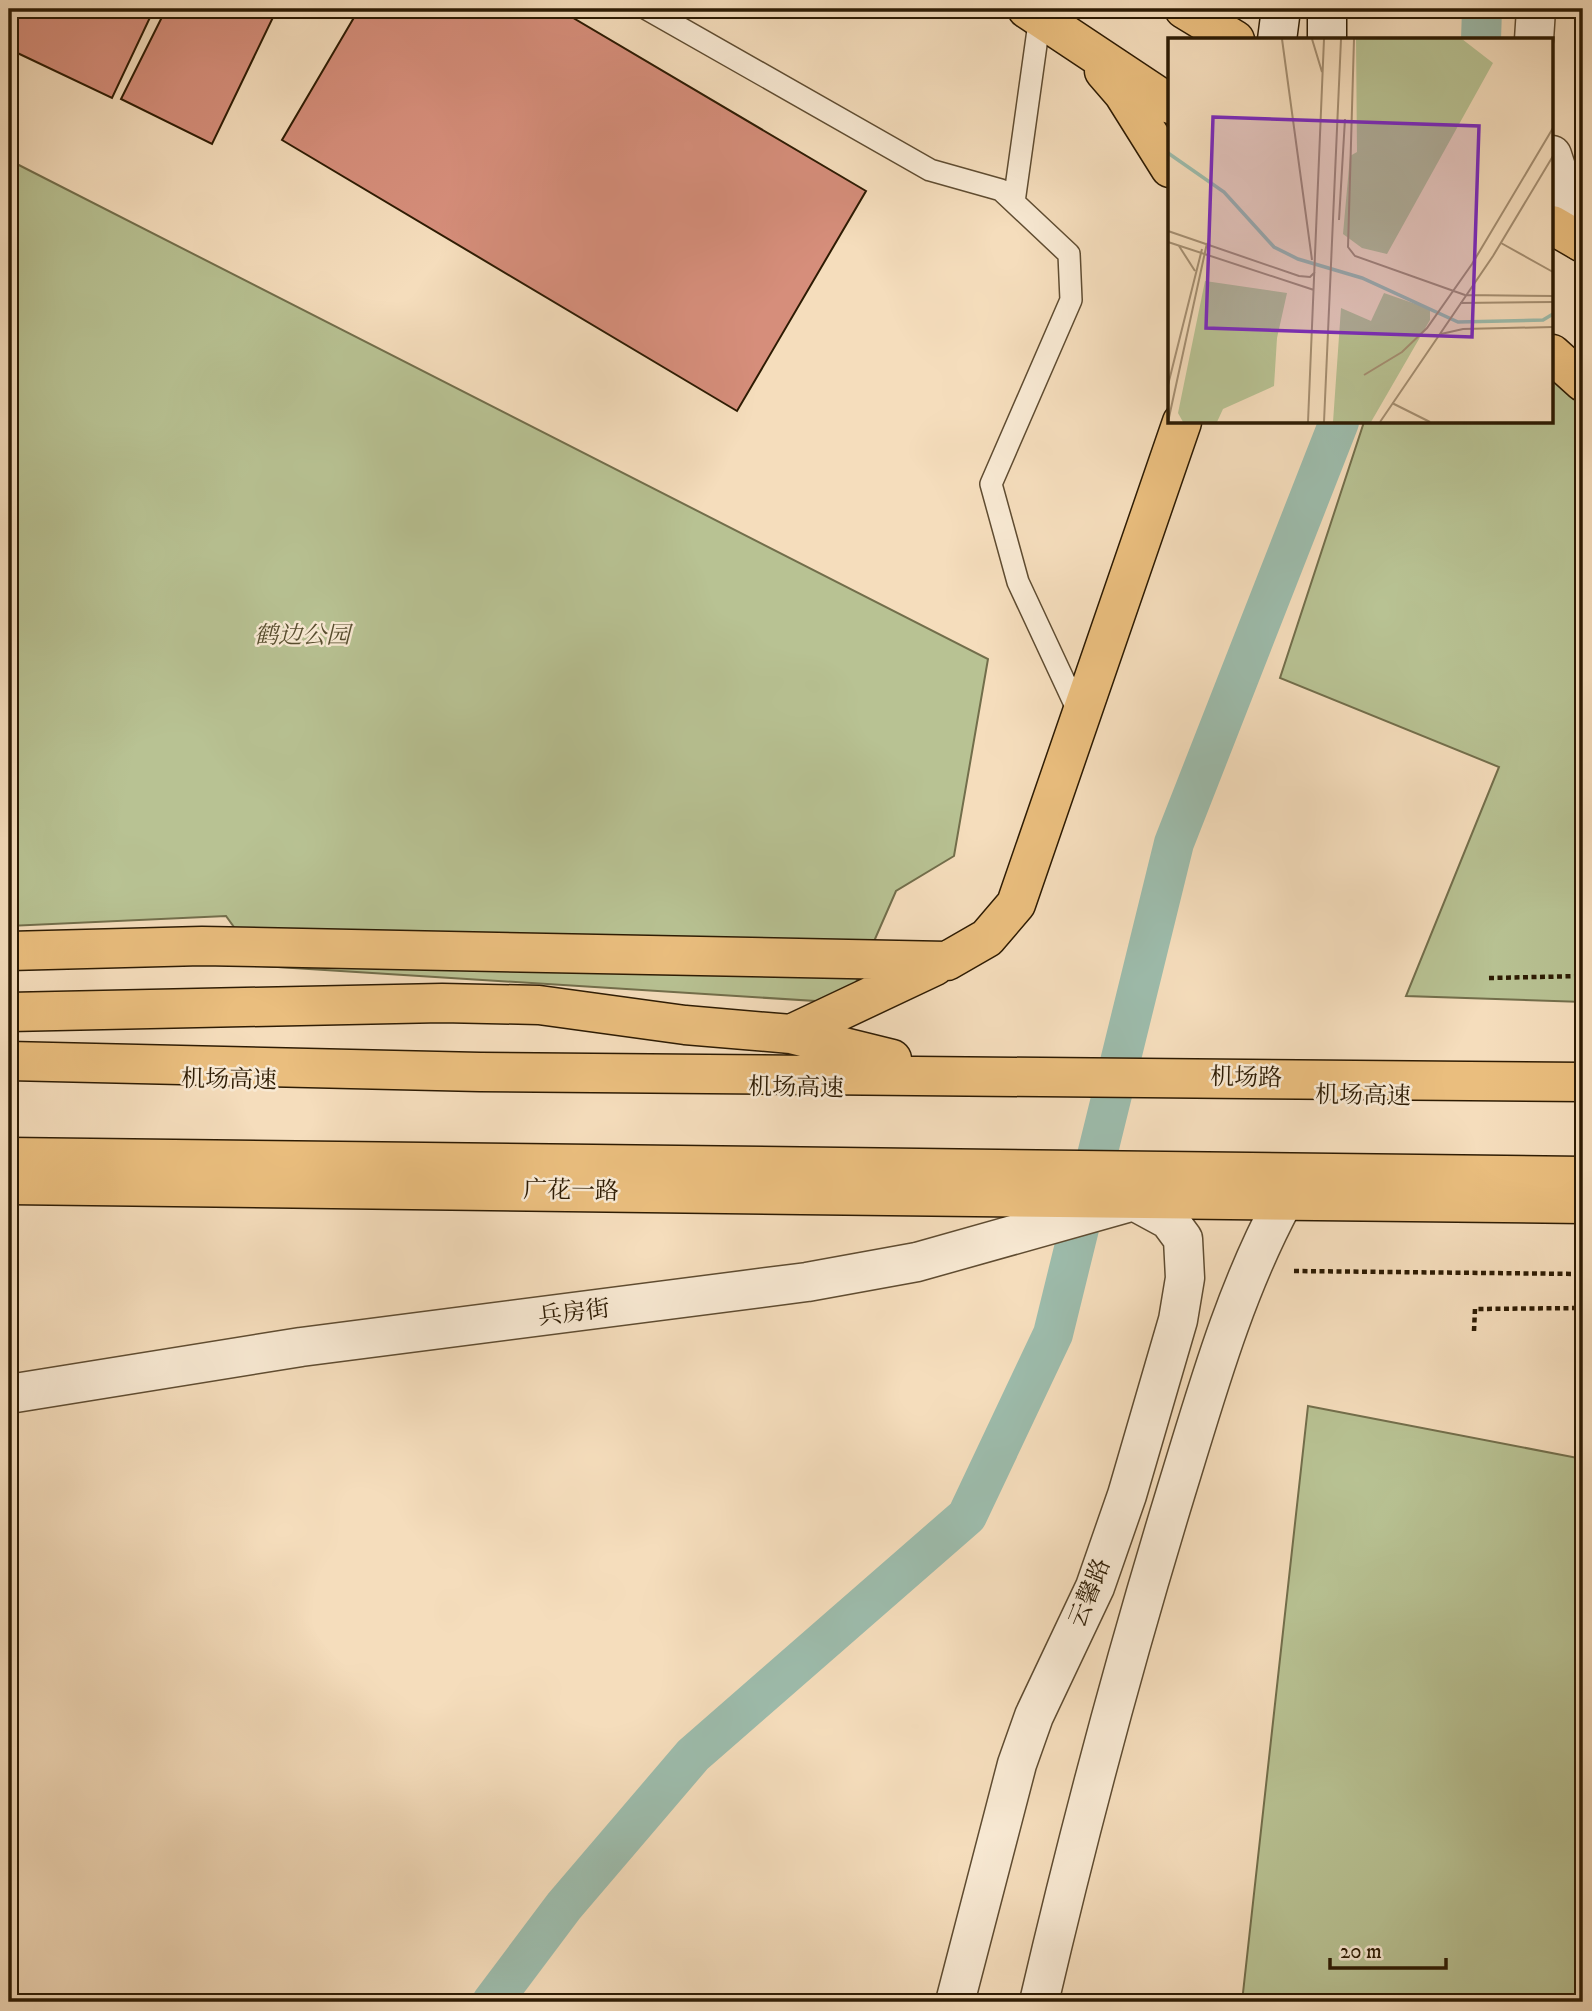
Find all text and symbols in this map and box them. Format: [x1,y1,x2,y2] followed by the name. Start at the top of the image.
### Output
[1168,38,1554,424] inset map
[254,621,354,651] park label: 鹤边公园
[1210,1062,1282,1094] street label: 机场路
[181,1064,277,1096] street label: 机场高速
[748,1072,844,1104] street label: 机场高速
[1315,1080,1411,1112] street label: 机场高速
[523,1175,619,1207] street label: 广花一路
[536,1294,612,1332] street label: 兵房街
[1063,1554,1117,1632] street label: 云馨路
[1330,1927,1445,1971] scale bar
[1340,1939,1382,1965] text: 20 m

